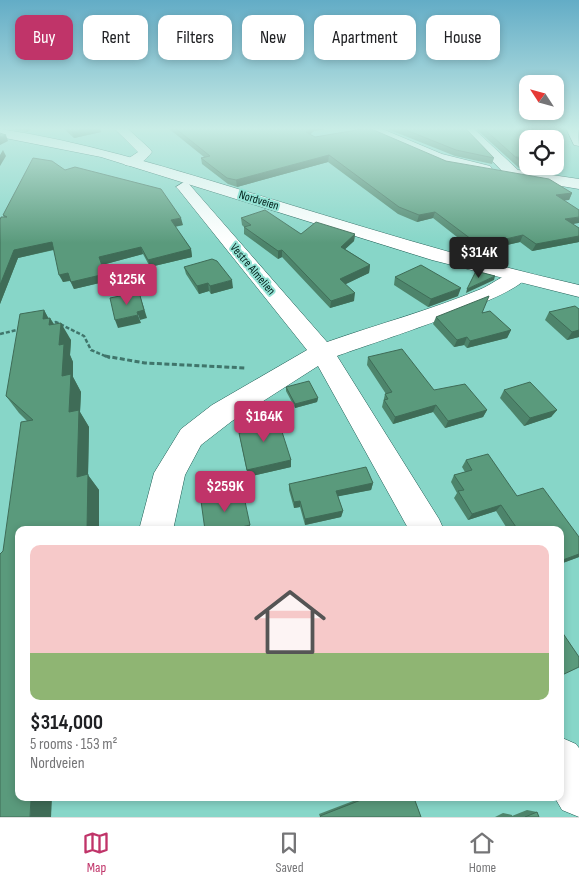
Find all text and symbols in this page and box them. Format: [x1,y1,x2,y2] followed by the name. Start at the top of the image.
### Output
[15,15,73,60] chip: Buy
[83,15,148,60] chip: Rent
[158,15,232,60] chip: Filters
[242,15,304,60] chip: New
[314,15,416,60] chip: Apartment
[426,15,500,60] chip: House
[519,75,564,120] north arrow
[519,75,564,175] map controls
[519,130,564,175] button: locate
[237,187,281,214] street label: Nordveien
[444,236,514,279] pin: $314K
[227,241,278,298] street label: Vestre Almelien
[460,243,498,262] text: $314K
[92,264,162,306] pin: $125K
[109,270,145,289] text: $125K
[229,400,299,443] pin: $164K
[245,407,283,426] text: $164K
[190,470,260,513] pin: $259K
[206,477,244,496] text: $259K
[245,577,335,667] icon: home
[30,710,103,735] text: $314,000
[30,735,117,754] text: 5 rooms · 153 m²
[30,754,85,773] text: Nordveien
[82,829,110,876] tab: Map
[275,829,304,876] tab: Saved
[468,829,496,876] tab: Home

